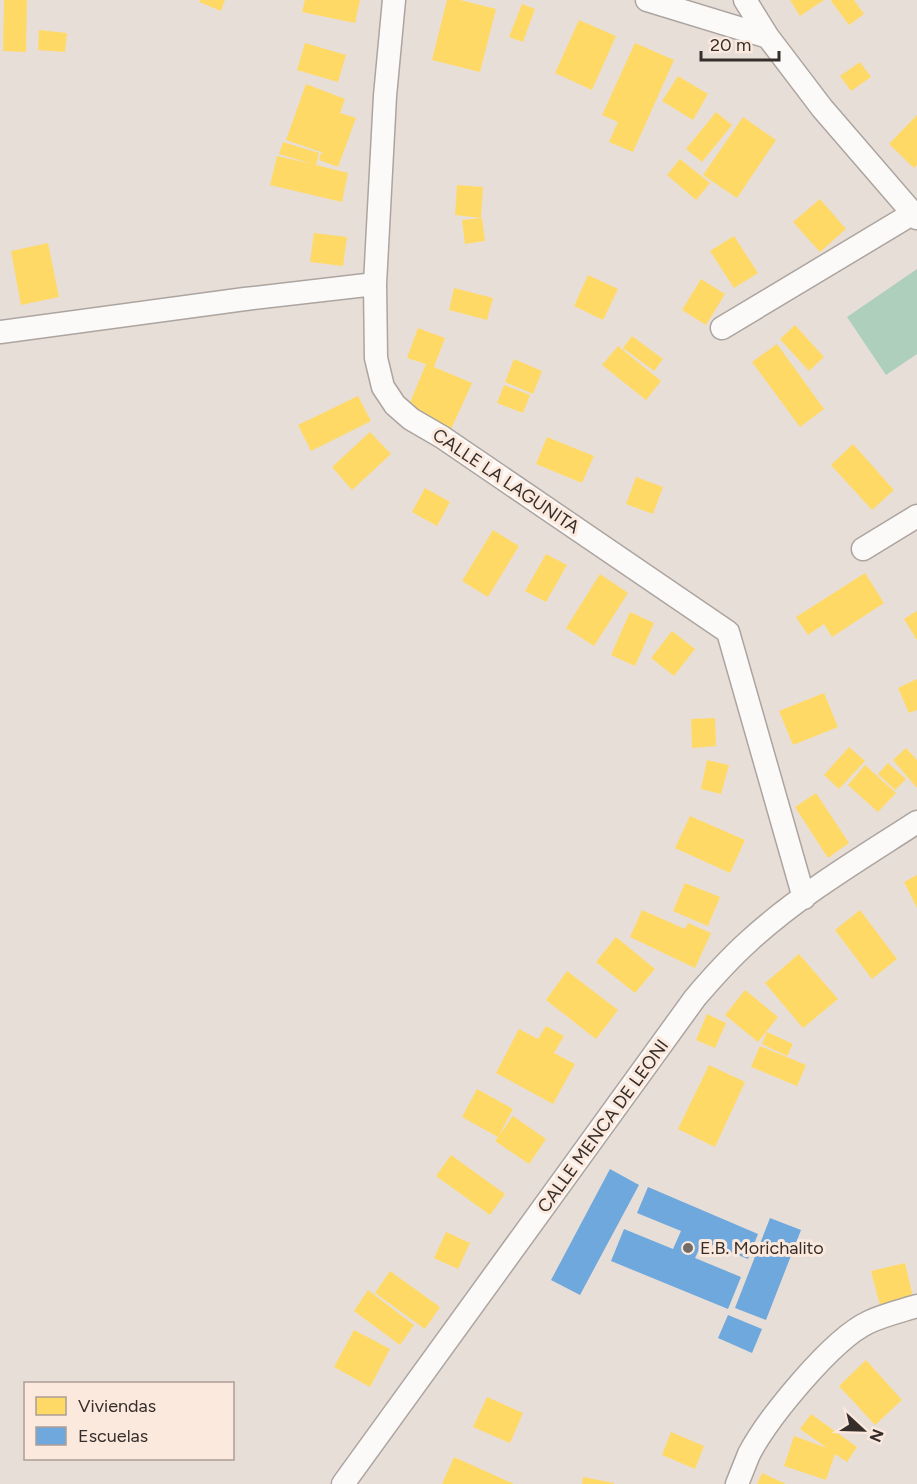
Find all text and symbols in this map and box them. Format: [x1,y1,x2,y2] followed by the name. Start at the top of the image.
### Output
[701,24,779,62] scale bar
[710,34,751,56] text: 20 m
[428,424,584,538] street label: CALLE LA LAGUNITA
[533,1035,673,1217] street label: CALLE MENCA DE LEONI
[700,1237,824,1259] place label: E.B. Morichalito
[681,1241,695,1255] marker: E.B. Morichalito
[24,1382,234,1460] legend
[78,1395,156,1417] text: Viviendas
[833,1400,893,1460] north arrow
[78,1425,148,1447] text: Escuelas
[865,1426,888,1445] text: N

